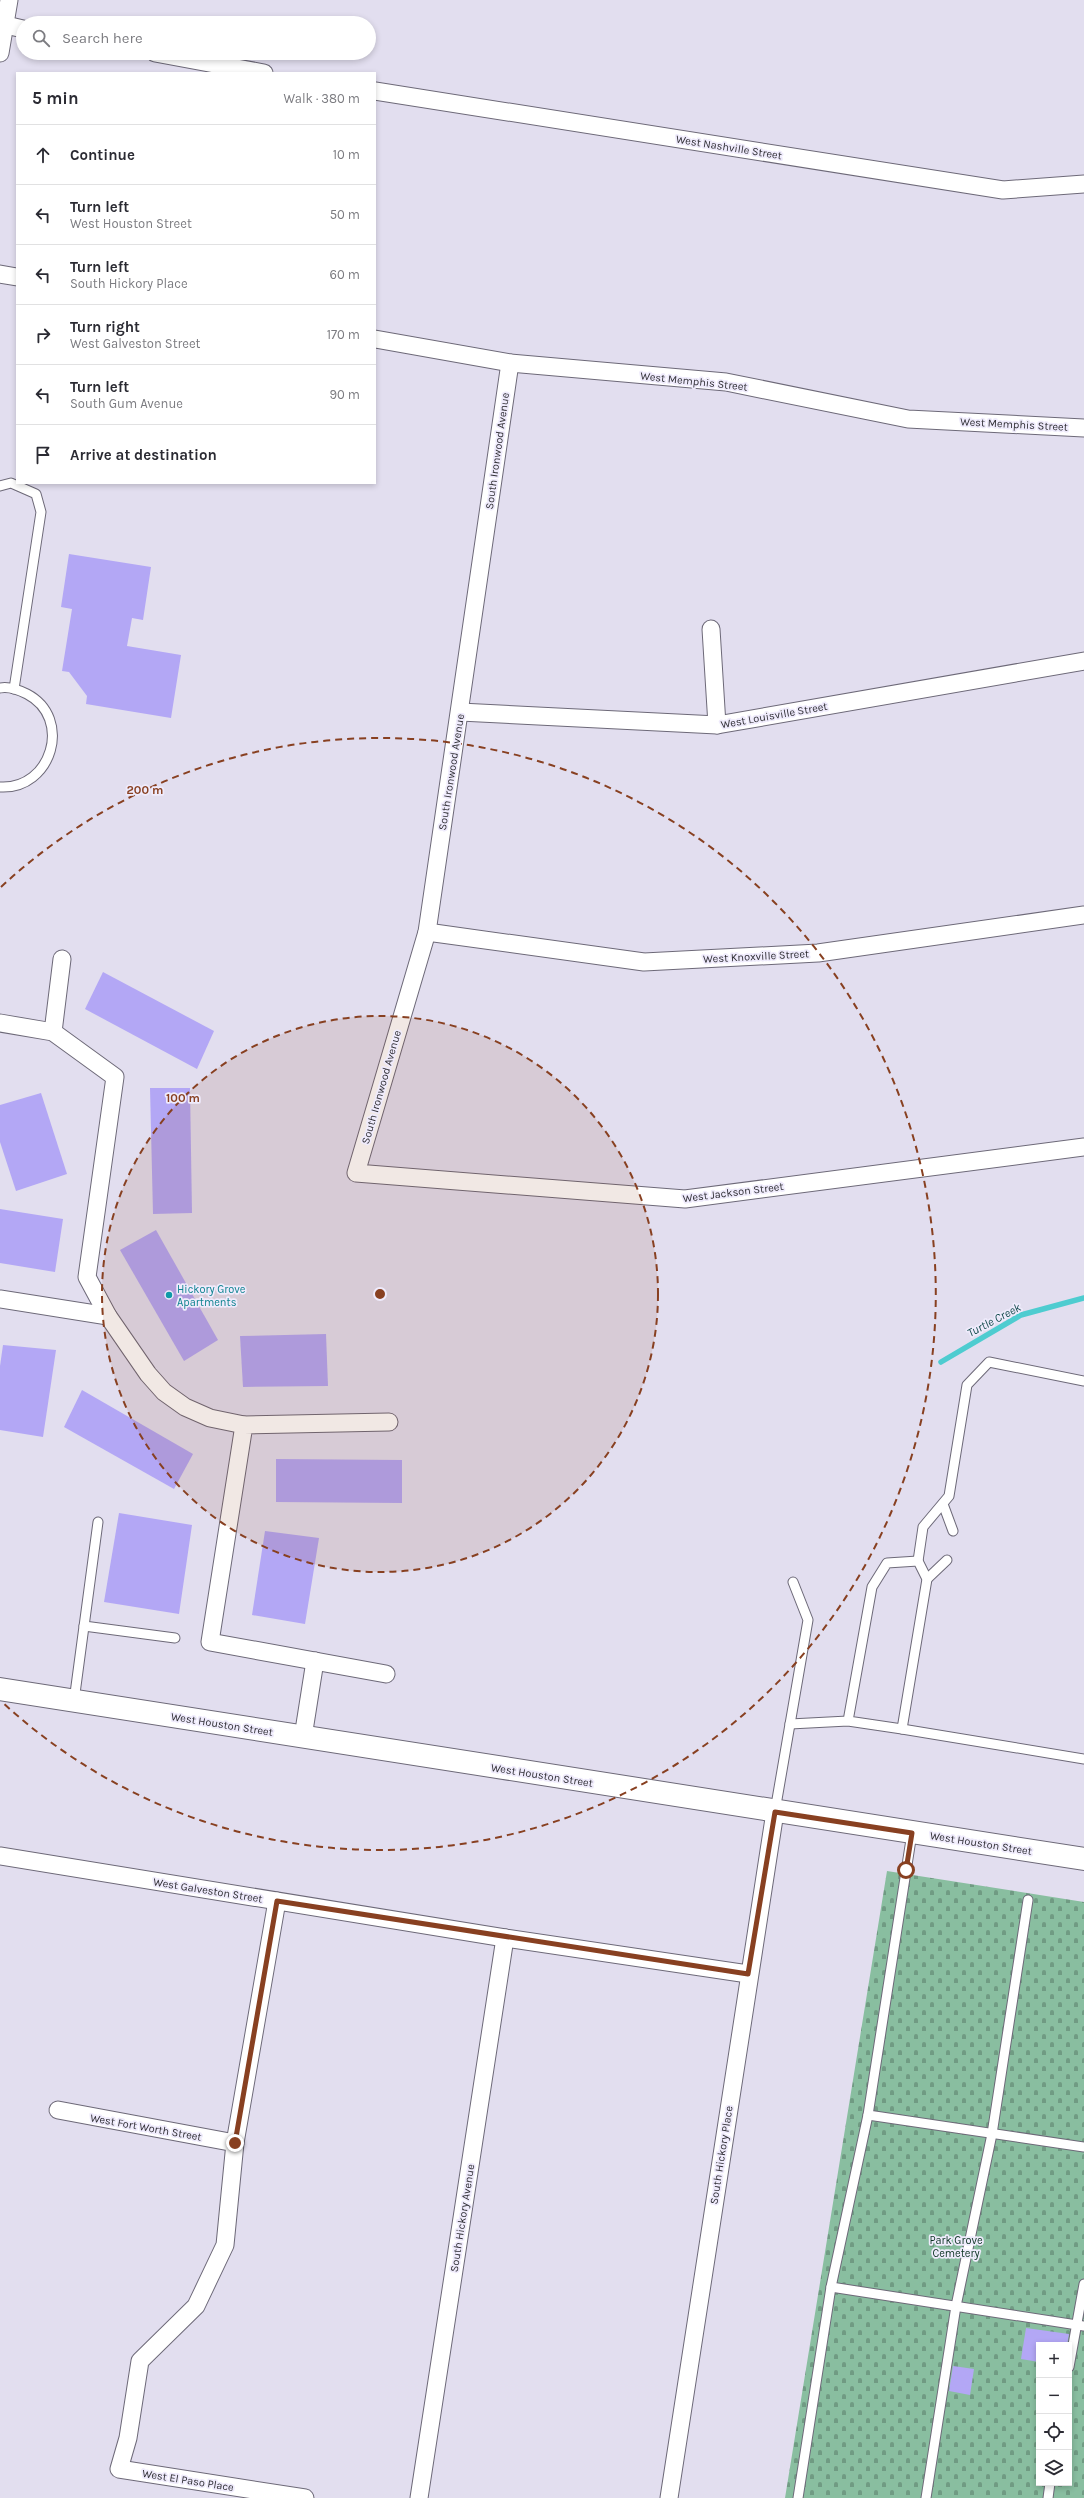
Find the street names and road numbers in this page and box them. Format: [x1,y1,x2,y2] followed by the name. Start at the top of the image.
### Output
[675,133,783,162] street label: West Nashville Street
[640,369,748,394] street label: West Memphis Street
[483,392,512,510] street label: South Ironwood Avenue
[960,415,1068,434] street label: West Memphis Street
[720,700,828,731] street label: West Louisville Street
[436,713,467,831] street label: South Ironwood Avenue
[703,947,809,966] street label: West Knoxville Street
[359,1028,404,1146] street label: South Ironwood Avenue
[682,1180,784,1205] street label: West Jackson Street
[170,1710,274,1739] street label: West Houston Street
[490,1761,594,1790] street label: West Houston Street
[929,1829,1033,1858] street label: West Houston Street
[152,1875,263,1906] street label: West Galveston Street
[707,2105,736,2205] street label: South Hickory Place
[89,2111,203,2144] street label: West Fort Worth Street
[448,2163,478,2273] street label: South Hickory Avenue
[141,2467,235,2494] street label: West El Paso Place

